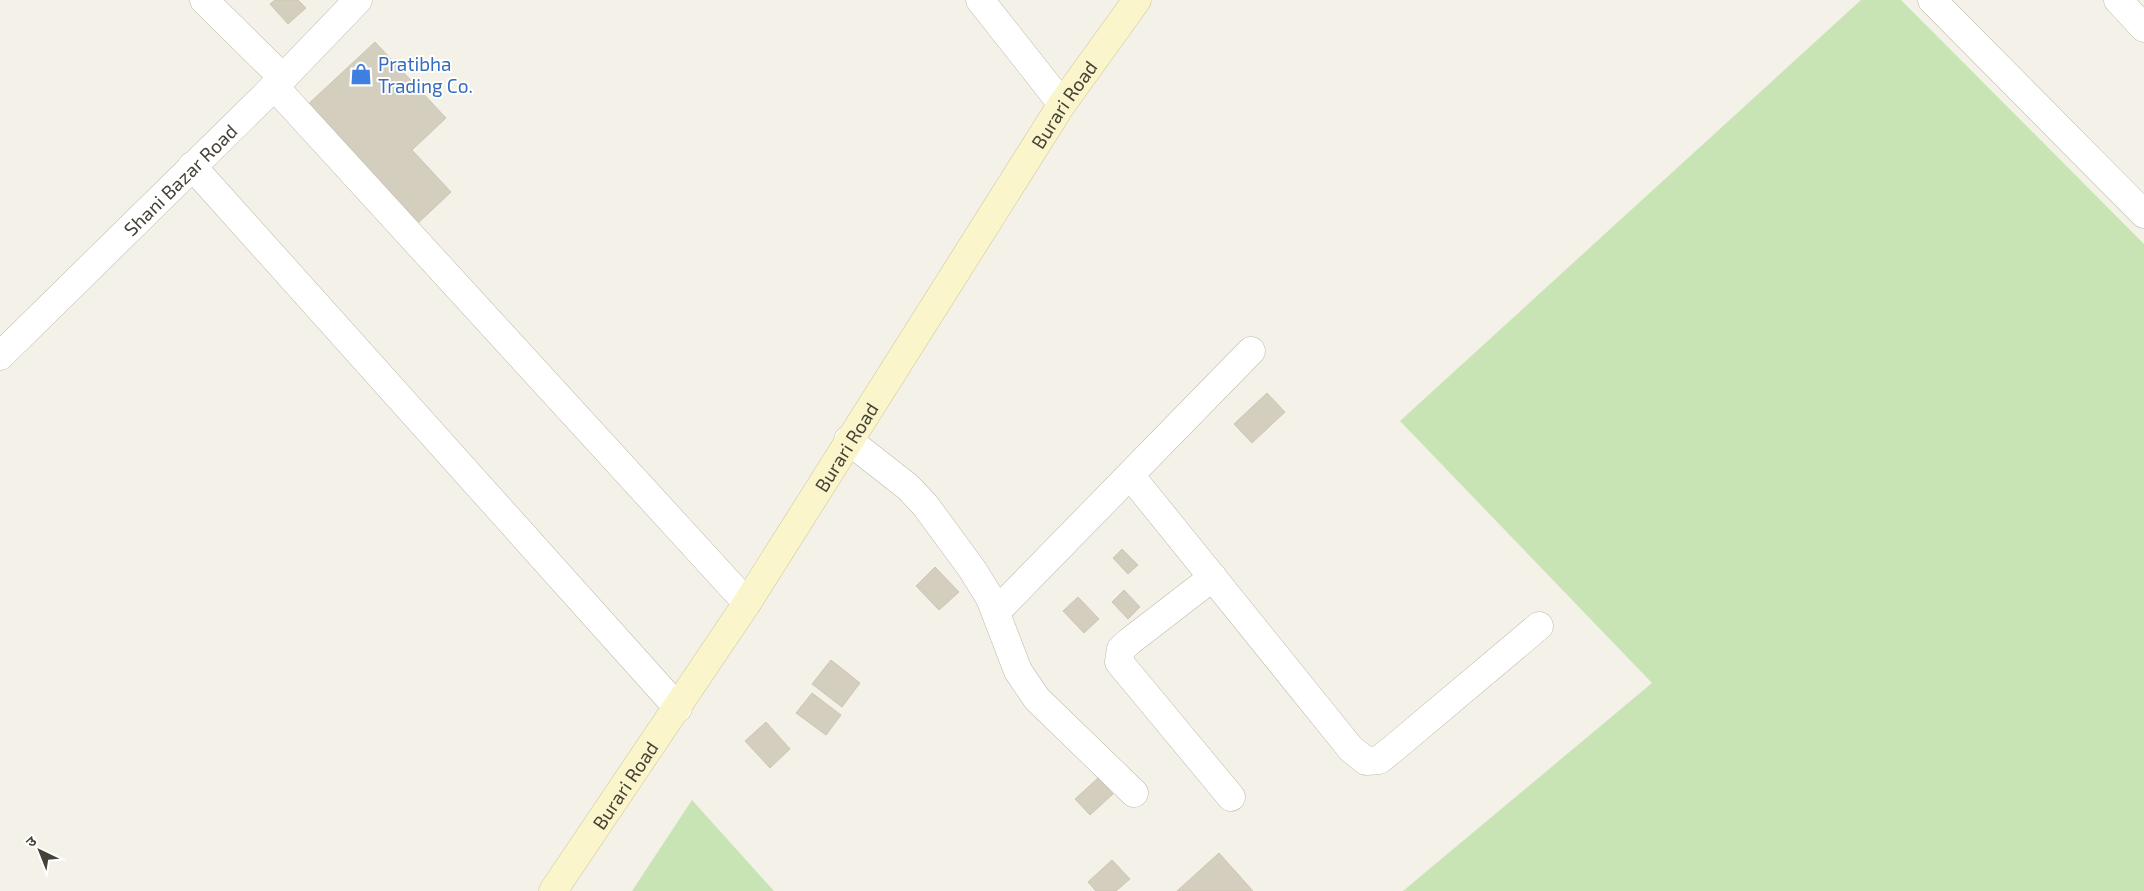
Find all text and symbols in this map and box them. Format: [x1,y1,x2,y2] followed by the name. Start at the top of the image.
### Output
[378,52,473,97] place label: Pratibha Trading Co.
[1026,56,1101,152] street label: Burari Road
[348,61,374,87] shop icon: Pratibha Trading Co.
[118,119,241,240] street label: Shani Bazar Road
[809,398,882,496] street label: Burari Road
[587,737,662,833] street label: Burari Road
[15,826,65,876] north arrow
[22,832,40,850] text: उ

